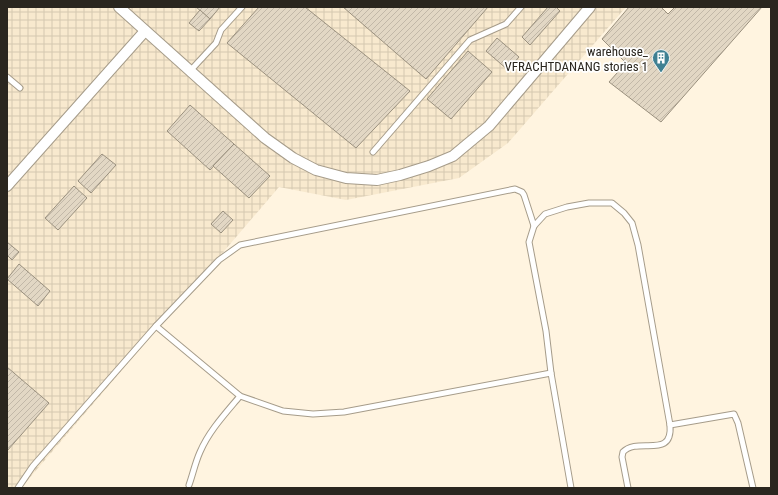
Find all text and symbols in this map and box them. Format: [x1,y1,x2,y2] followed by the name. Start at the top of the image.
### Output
[504,44,649,74] place label: warehouse_ VFRACHTDANANG stories 1
[651,48,671,73] building icon: warehouse_ VFRACHTDANANG stories 1

